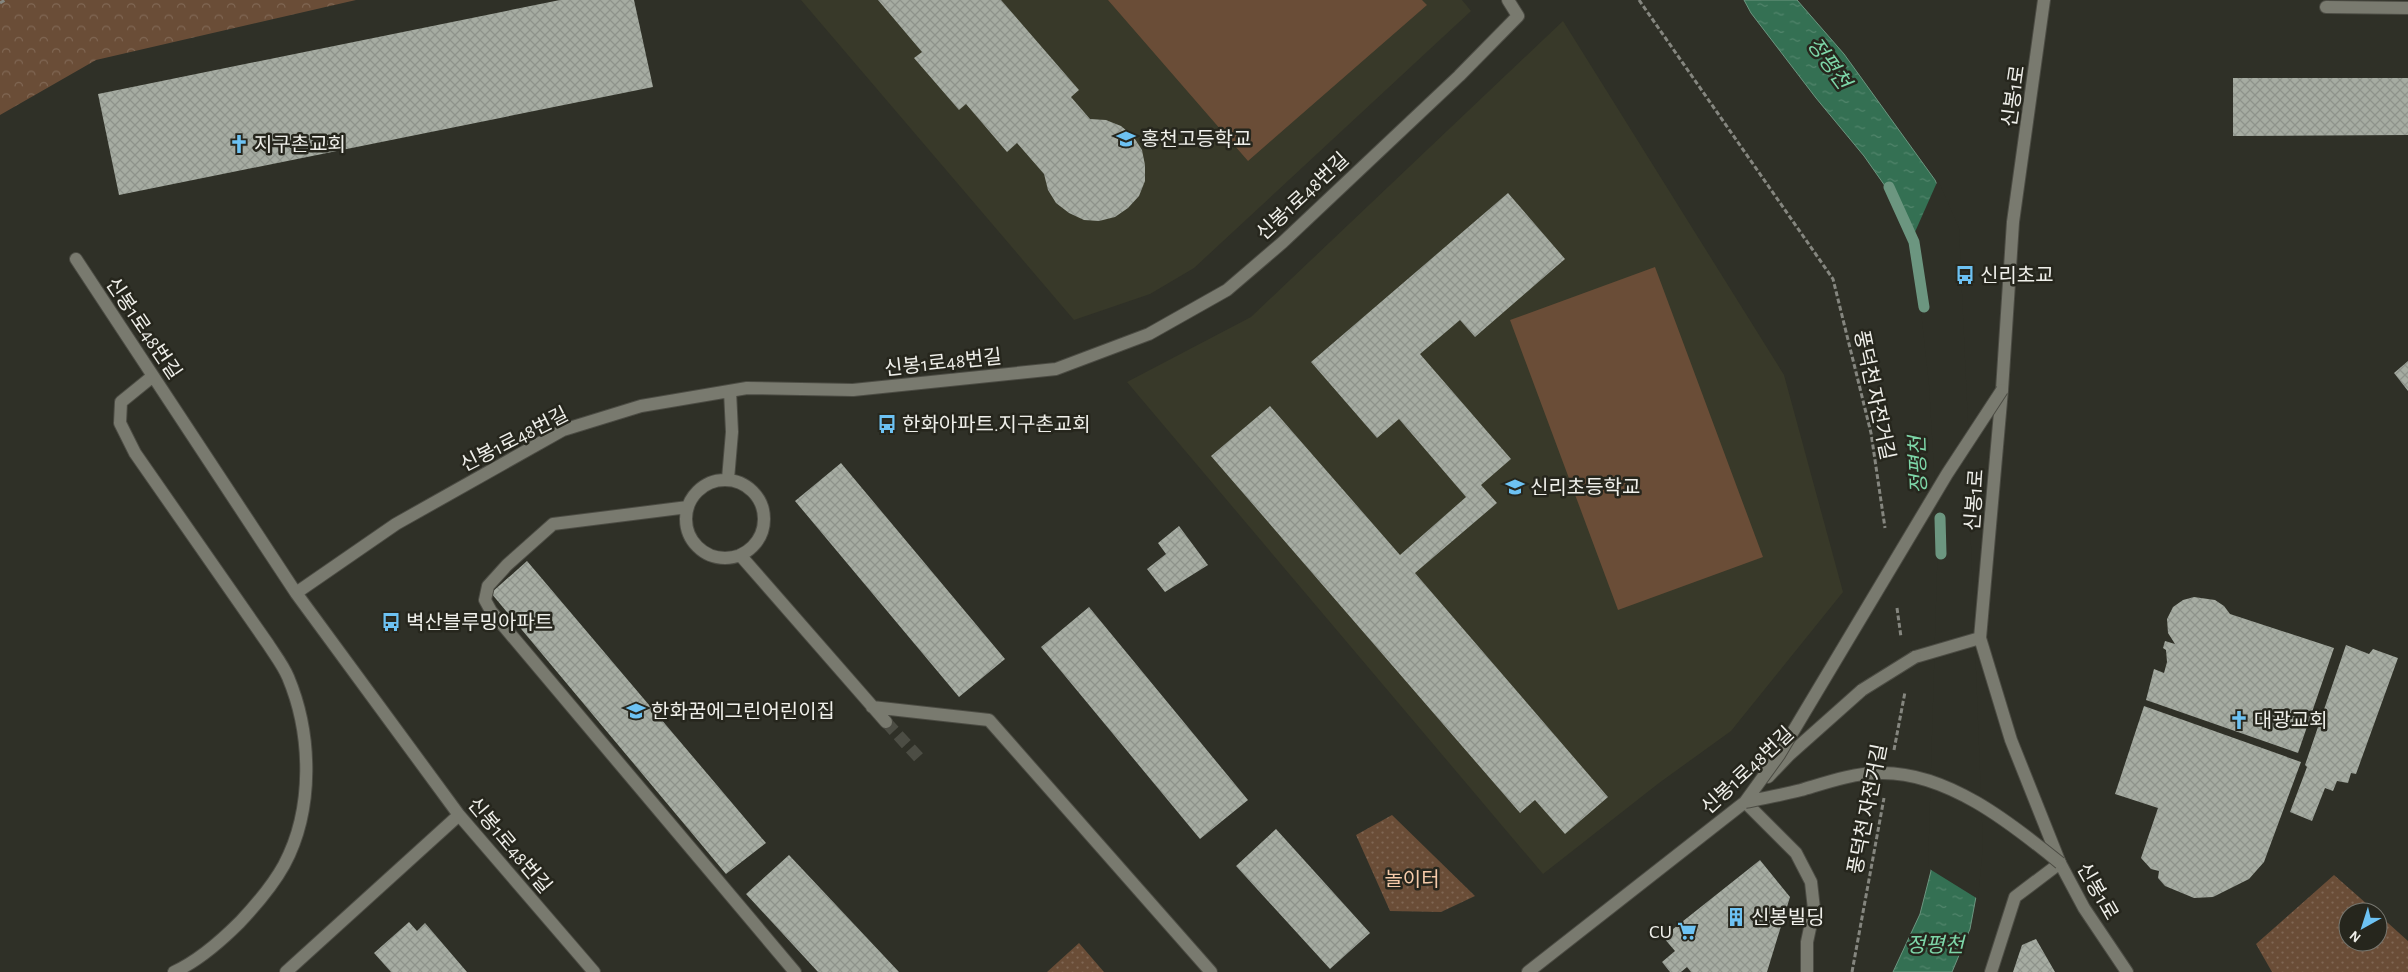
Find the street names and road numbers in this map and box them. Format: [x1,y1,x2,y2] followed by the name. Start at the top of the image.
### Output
[1999,64,2028,128] street label: 신봉1로
[1252,148,1353,244] street label: 신봉1로48번길
[102,274,185,383] street label: 신봉1로48번길
[1851,328,1899,462] street label: 풍덕천 자전거길
[883,346,1003,379] street label: 신봉1로48번길
[457,403,572,476] street label: 신봉1로48번길
[1962,468,1987,532] street label: 신봉1로
[1697,722,1798,818] street label: 신봉1로48번길
[1845,742,1890,876] street label: 풍덕천 자전거길
[464,793,556,897] street label: 신봉1로48번길
[2073,859,2122,923] street label: 신봉1로

